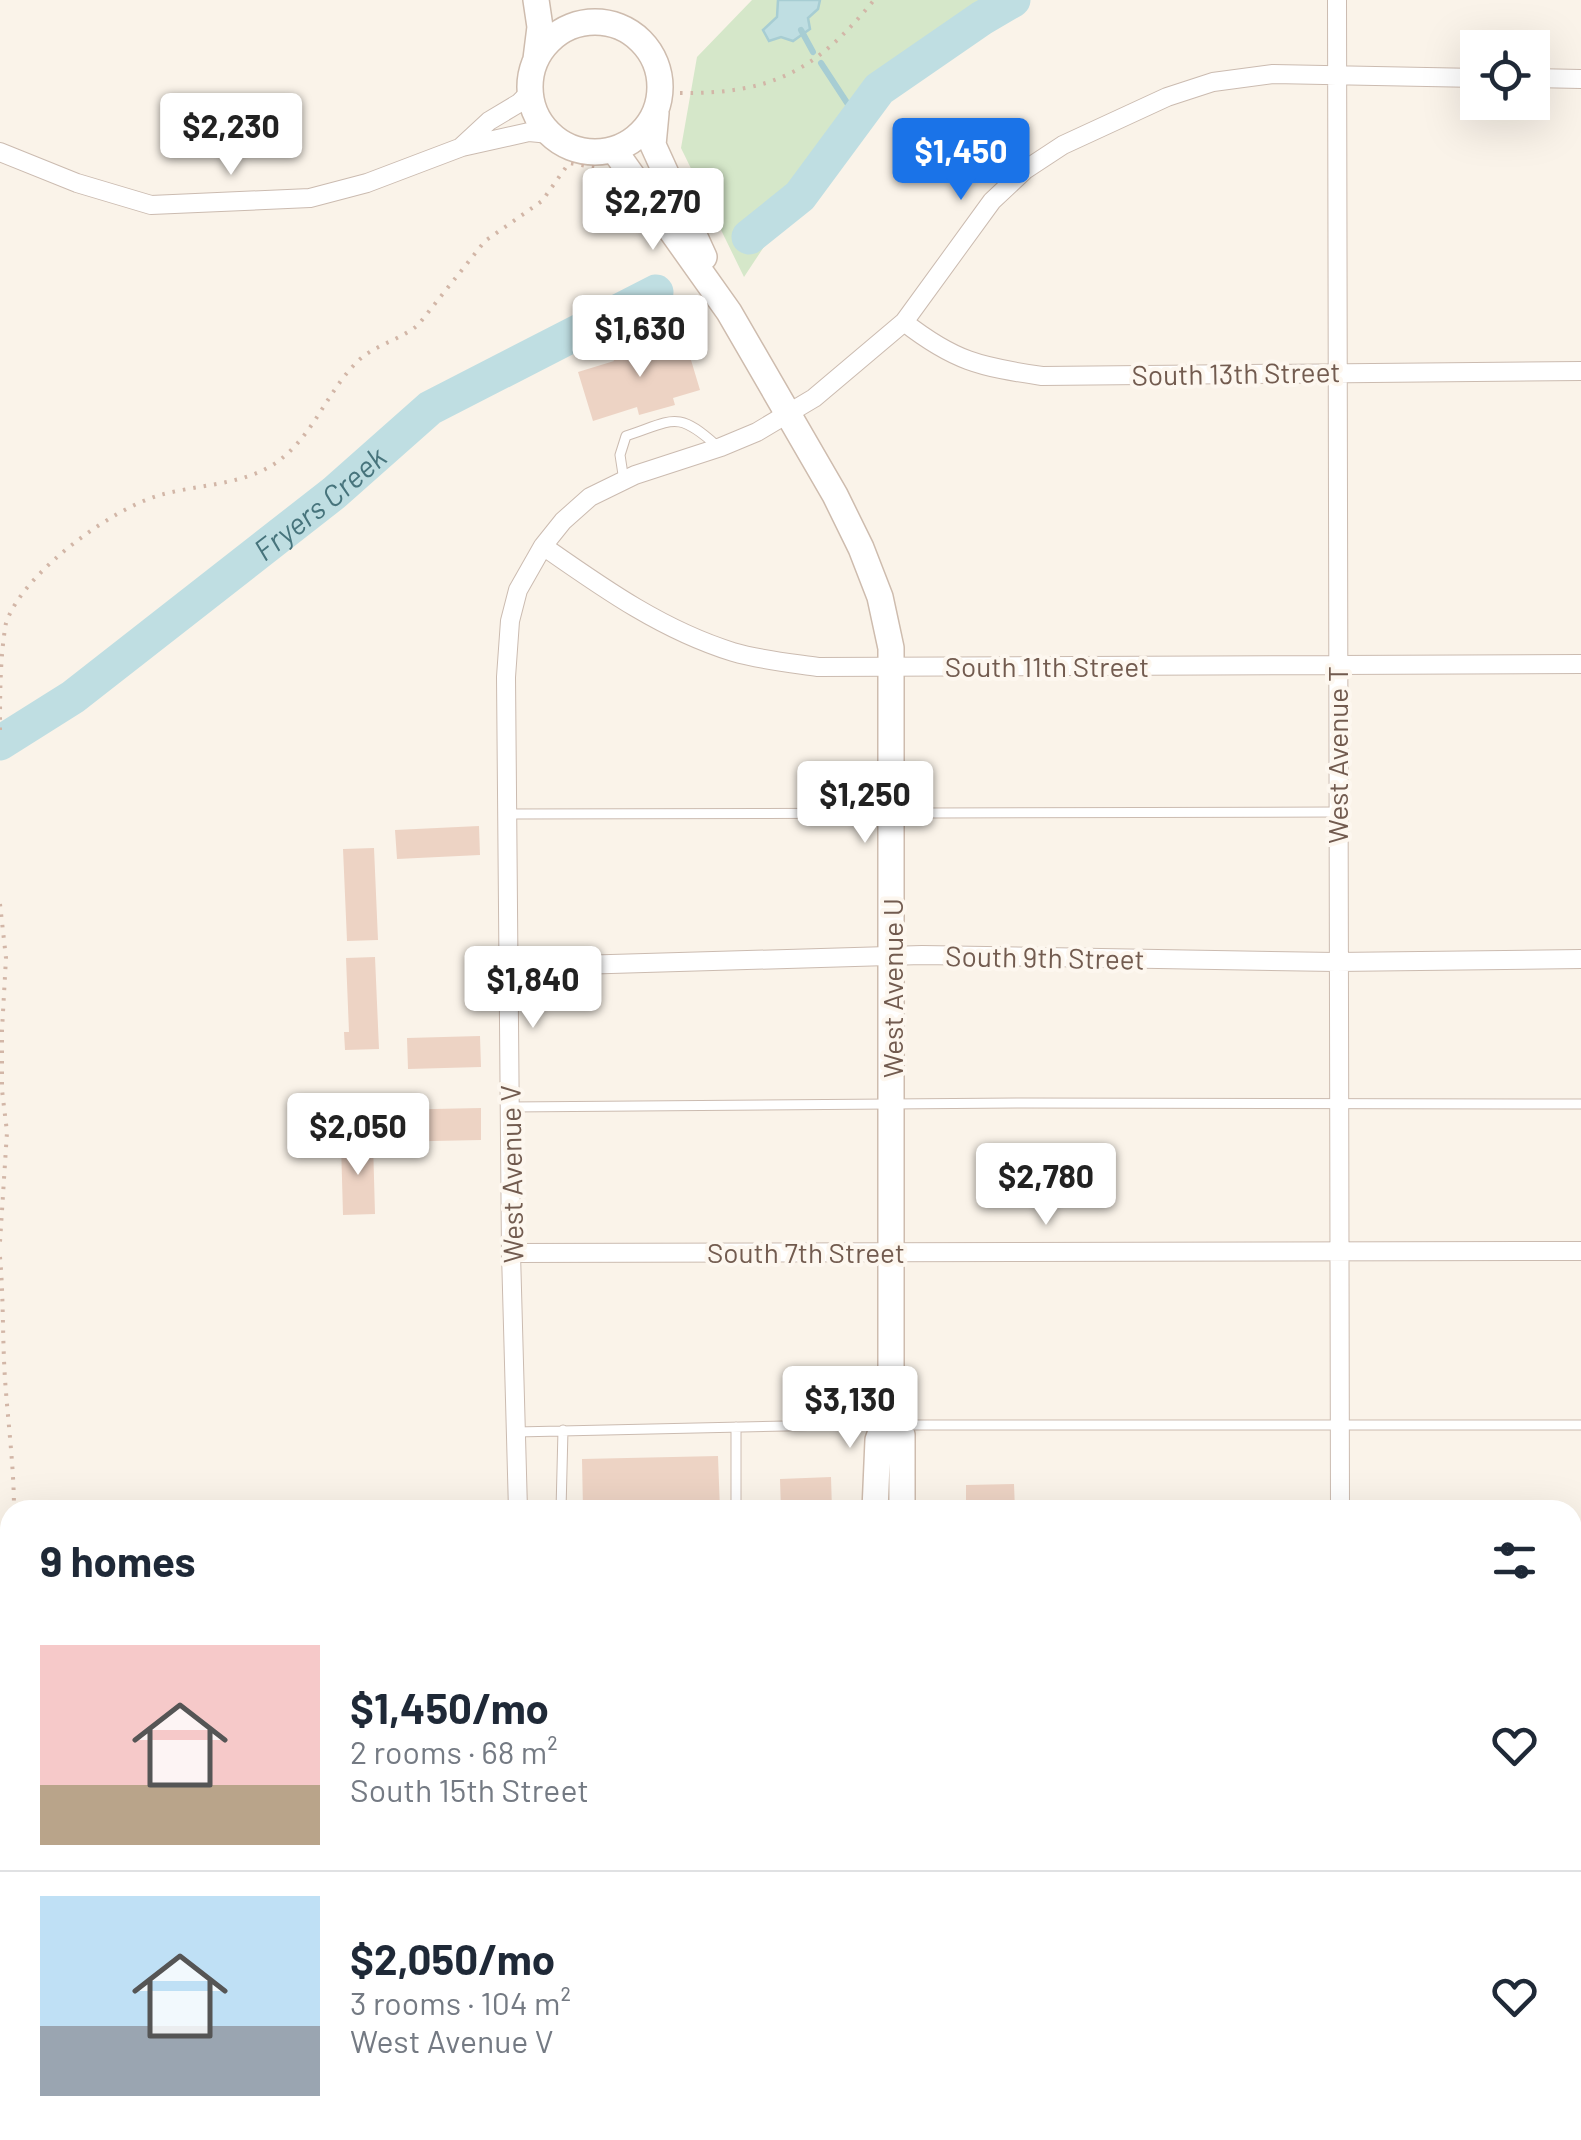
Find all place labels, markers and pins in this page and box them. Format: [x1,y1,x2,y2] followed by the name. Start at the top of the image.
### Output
[150,93,312,178] pin: $2,230
[880,118,1042,203] pin: $1,450
[572,168,734,253] pin: $2,270
[559,295,721,380] pin: $1,630
[784,761,946,846] pin: $1,250
[452,946,614,1031] pin: $1,840
[277,1093,439,1178] pin: $2,050
[965,1143,1127,1228] pin: $2,780
[769,1366,931,1451] pin: $3,130

